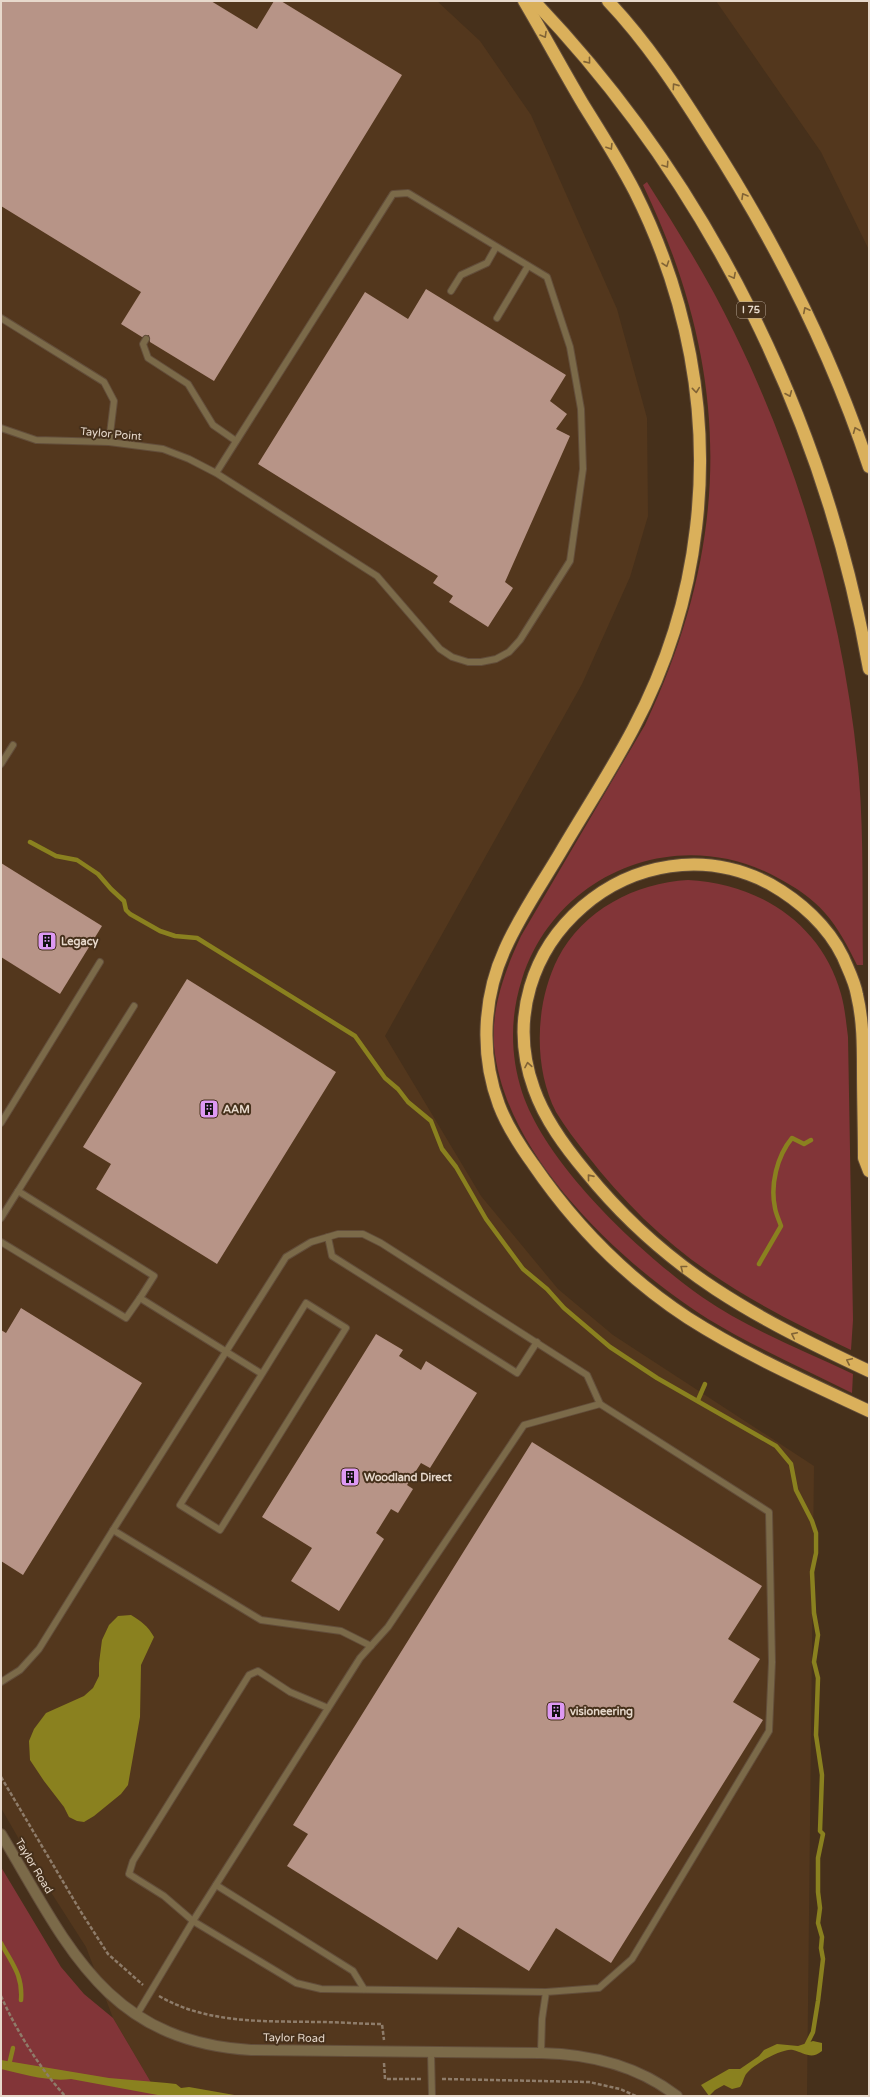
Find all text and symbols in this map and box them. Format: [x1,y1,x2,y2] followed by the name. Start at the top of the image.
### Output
[539,31,546,38] one-way arrow
[583,57,590,64] one-way arrow
[672,83,680,90] one-way arrow
[605,143,613,150] one-way arrow
[661,161,669,168] one-way arrow
[742,193,749,200] one-way arrow
[661,260,670,267] one-way arrow
[729,272,736,279] one-way arrow
[737,302,765,318] road number: I 75
[803,307,810,315] one-way arrow
[691,387,700,393] one-way arrow
[784,389,792,397] one-way arrow
[80,425,142,443] street label: Taylor Point
[853,427,861,434] one-way arrow
[36,930,58,952] building icon: Legacy
[61,935,99,949] place label: Legacy
[524,1062,532,1068] one-way arrow
[198,1098,220,1120] building icon: AAM
[223,1103,250,1116] place label: AAM
[587,1175,594,1182] one-way arrow
[681,1265,688,1272] one-way arrow
[791,1332,798,1340] one-way arrow
[846,1358,853,1366] one-way arrow
[339,1466,361,1488] building icon: Woodland Direct
[364,1471,452,1484] place label: Woodland Direct
[545,1700,567,1722] building icon: visioneering
[570,1705,633,1719] place label: visioneering
[12,1836,56,1896] street label: Taylor Road
[263,2031,325,2045] street label: Taylor Road

